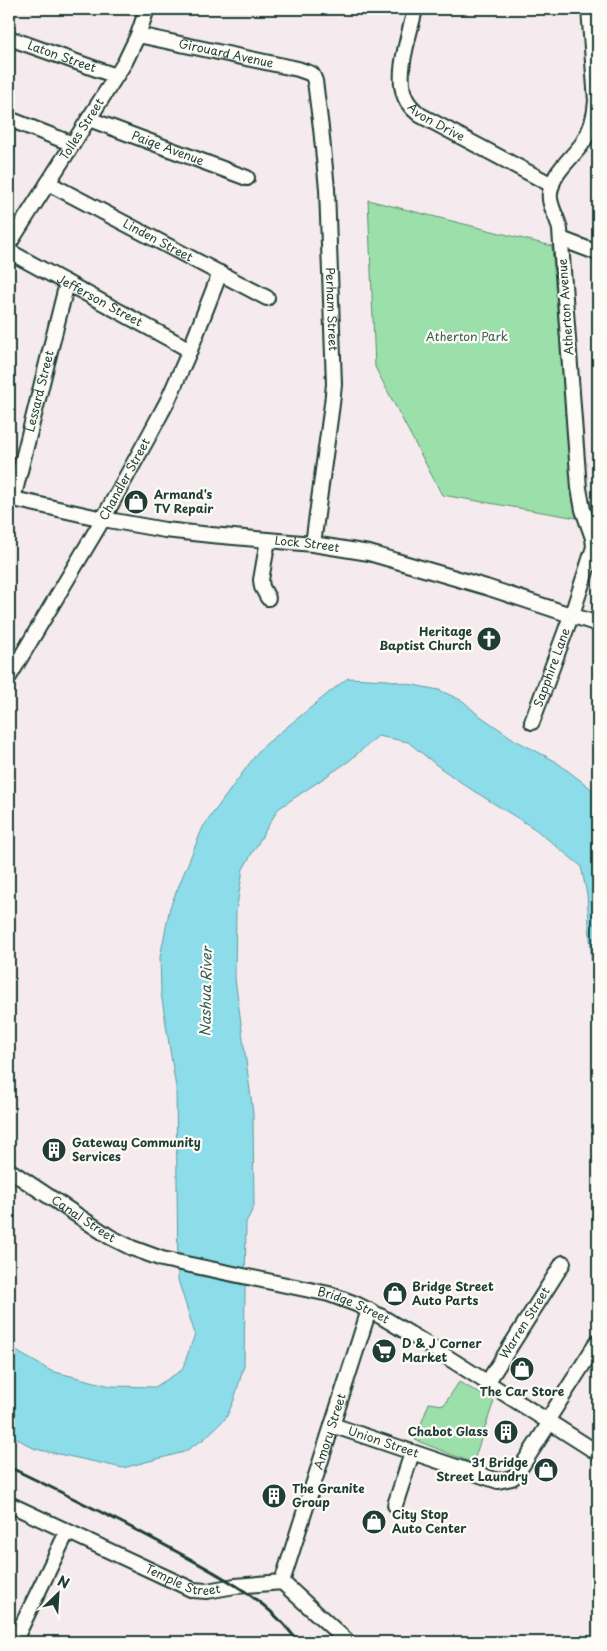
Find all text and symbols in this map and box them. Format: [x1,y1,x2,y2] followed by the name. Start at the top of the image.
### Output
[177,34,276,72] street label: Girouard Avenue
[25,35,99,76] street label: Laton Street
[55,94,108,163] street label: Tolles Street
[404,98,468,145] street label: Avon Drive
[129,126,207,169] street label: Paige Avenue
[120,214,197,266] street label: Linden Street
[553,258,577,356] street label: Atherton Avenue
[322,267,343,351] street label: Perham Street
[54,269,146,331] street label: Jefferson Street
[426,327,508,345] park label: Atherton Park
[20,348,58,434] street label: Lessard Street
[94,434,154,523] street label: Chandler Street
[153,485,214,517] place label: Armand's TV Repair
[123,489,149,515] shop icon: Armand's TV Repair
[274,531,341,556] street label: Lock Street
[379,622,472,654] place label: Heritage Baptist Church
[528,625,574,709] street label: Sapphire Lane
[476,626,502,652] church icon: Heritage Baptist Church
[194,945,217,1037] water label: Nashua River
[72,1133,201,1165] place label: Gateway Community Services
[41,1137,67,1163] building icon: Gateway Community Services
[48,1190,119,1246] street label: Canal Street
[412,1277,494,1309] place label: Bridge Street Auto Parts
[382,1281,408,1307] shop icon: Bridge Street Auto Parts
[316,1282,393,1328] street label: Bridge Street
[495,1283,554,1362] street label: Warren Street
[402,1334,482,1366] place label: D & J Corner Market
[371,1338,397,1364] supermarket icon: D & J Corner Market
[509,1356,535,1382] shop icon: The Car Store
[480,1382,565,1400] place label: The Car Store
[309,1391,350,1472] street label: Amory Street
[493,1419,519,1445] building icon: Chabot Glass
[346,1421,421,1462] street label: Union Street
[408,1422,488,1440] place label: Chabot Glass
[436,1453,528,1485] place label: 31 Bridge Street Laundry
[533,1457,559,1483] shop icon: 31 Bridge Street Laundry
[292,1479,364,1511] place label: The Granite Group
[261,1483,287,1509] building icon: The Granite Group
[392,1505,467,1537] place label: City Stop Auto Center
[361,1509,387,1535] shop icon: City Stop Auto Center
[143,1559,222,1599] street label: Temple Street
[32,1568,82,1618] north arrow
[54,1570,73,1594] text: N

